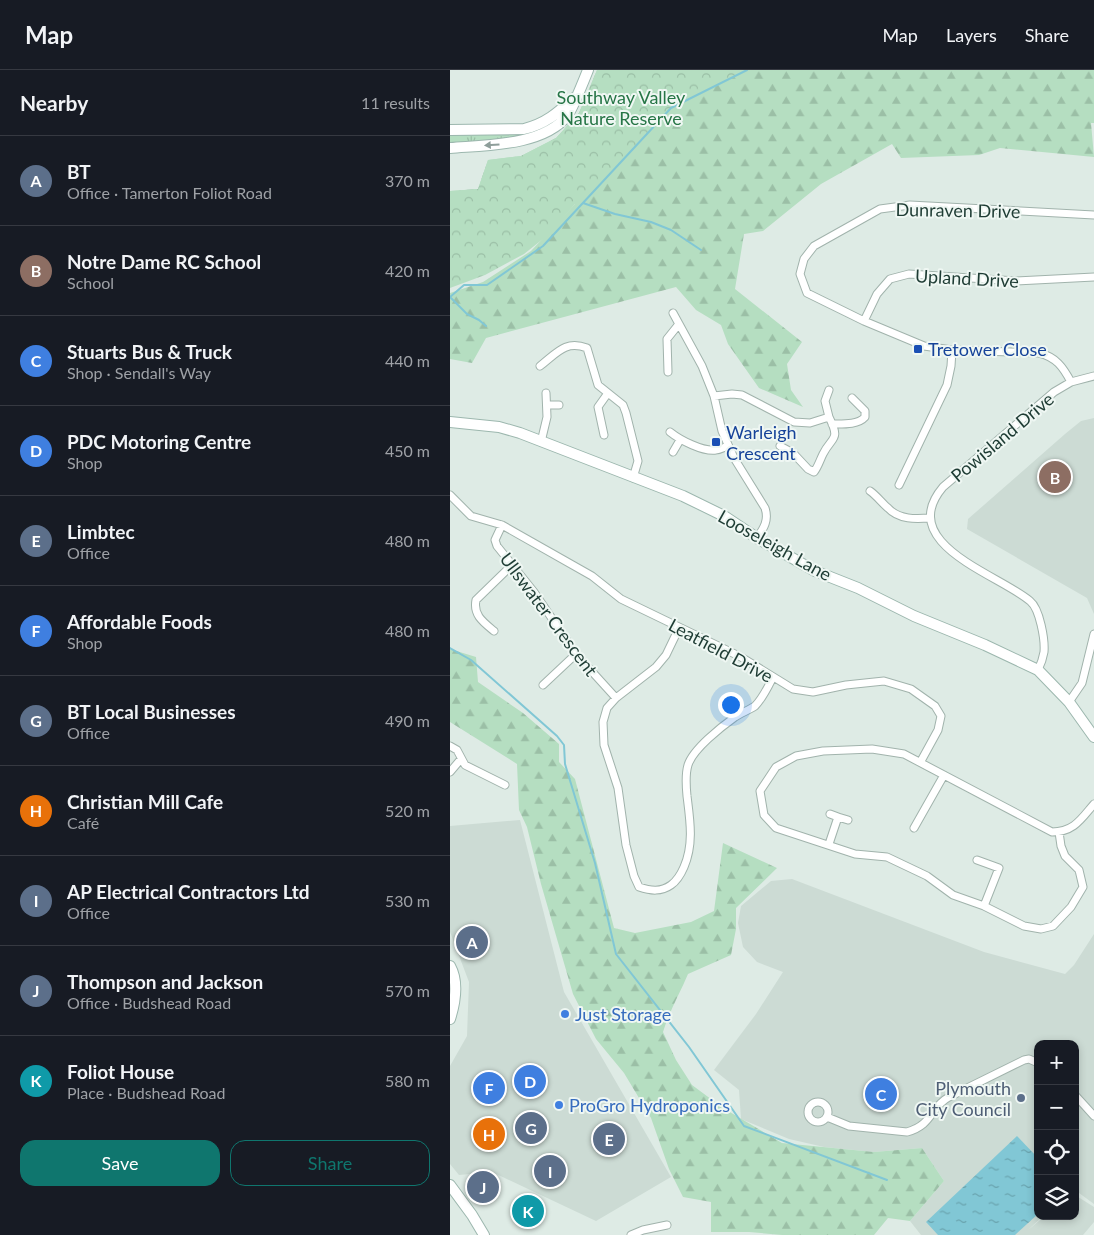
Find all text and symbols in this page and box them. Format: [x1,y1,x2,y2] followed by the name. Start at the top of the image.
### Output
[25,20,73,49] text: Map
[882,24,918,46] text: Map
[946,24,997,46] text: Layers
[1025,24,1069,46] text: Share
[557,86,686,129] park label: Southway Valley Nature Reserve
[20,90,88,115] text: Nearby
[361,93,430,112] text: 11 results
[484,141,500,149] one-way arrow
[67,160,91,183] text: BT
[30,171,42,190] text: A
[385,171,430,190] text: 370 m
[67,183,272,202] text: Office · Tamerton Foliot Road
[895,198,1021,222] street label: Dunraven Drive
[67,250,261,273] text: Notre Dame RC School
[31,261,41,280] text: B
[385,261,430,280] text: 420 m
[915,264,1019,292] street label: Upland Drive
[67,273,114,292] text: School
[928,338,1047,360] place label: Tretower Close
[67,340,232,363] text: Stuarts Bus & Truck
[912,343,924,355] marker: Tretower Close
[31,351,41,370] text: C
[385,351,430,370] text: 440 m
[67,363,211,382] text: Shop · Sendall's Way
[946,388,1058,486] street label: Powisland Drive
[726,421,797,464] place label: Warleigh Crescent
[67,430,251,453] text: PDC Motoring Centre
[710,436,722,448] marker: Warleigh Crescent
[30,441,42,460] text: D
[385,441,430,460] text: 450 m
[67,453,103,472] text: Shop
[1039,458,1071,496] pin: B
[715,505,835,585] street label: Looseleigh Lane
[67,520,135,543] text: Limbtec
[31,531,41,550] text: E
[385,531,430,550] text: 480 m
[67,543,110,562] text: Office
[495,548,603,680] street label: Ullswater Crescent
[67,610,212,633] text: Affordable Foods
[665,613,777,687] street label: Leatfield Drive
[31,621,41,640] text: F
[385,621,430,640] text: 480 m
[67,633,103,652] text: Shop
[718,692,744,718] your location
[67,700,236,723] text: BT Local Businesses
[30,711,42,730] text: G
[385,711,430,730] text: 490 m
[67,723,110,742] text: Office
[67,790,223,813] text: Christian Mill Cafe
[30,801,42,820] text: H
[385,801,430,820] text: 520 m
[67,813,99,832] text: Café
[67,880,310,903] text: AP Electrical Contractors Ltd
[34,891,38,910] text: I
[385,891,430,910] text: 530 m
[67,903,110,922] text: Office
[456,923,488,961] pin: A
[67,970,263,993] text: Thompson and Jackson
[33,981,39,1000] text: J
[385,981,430,1000] text: 570 m
[67,993,231,1012] text: Office · Budshead Road
[575,1003,671,1025] place label: Just Storage
[559,1008,571,1020] marker: Just Storage
[1034,1040,1079,1220] map controls
[1034,1040,1079,1085] button: +
[67,1060,174,1083] text: Foliot House
[514,1062,546,1100] pin: D
[473,1069,505,1107] pin: F
[31,1071,41,1090] text: K
[385,1071,430,1090] text: 580 m
[865,1075,897,1113] pin: C
[915,1077,1011,1120] place label: Plymouth City Council
[67,1083,225,1102] text: Place · Budshead Road
[1034,1085,1079,1130] button: −
[1015,1092,1027,1104] marker: Plymouth City Council
[569,1094,730,1116] place label: ProGro Hydroponics
[553,1099,565,1111] marker: ProGro Hydroponics
[515,1109,547,1147] pin: G
[473,1115,505,1153] pin: H
[593,1120,625,1158] pin: E
[1034,1130,1079,1175] button: locate
[20,1140,220,1186] button: Save
[230,1140,430,1186] button: Share
[534,1152,566,1190] pin: I
[467,1168,499,1206] pin: J
[1034,1175,1079,1220] button: layers
[512,1192,544,1230] pin: K

